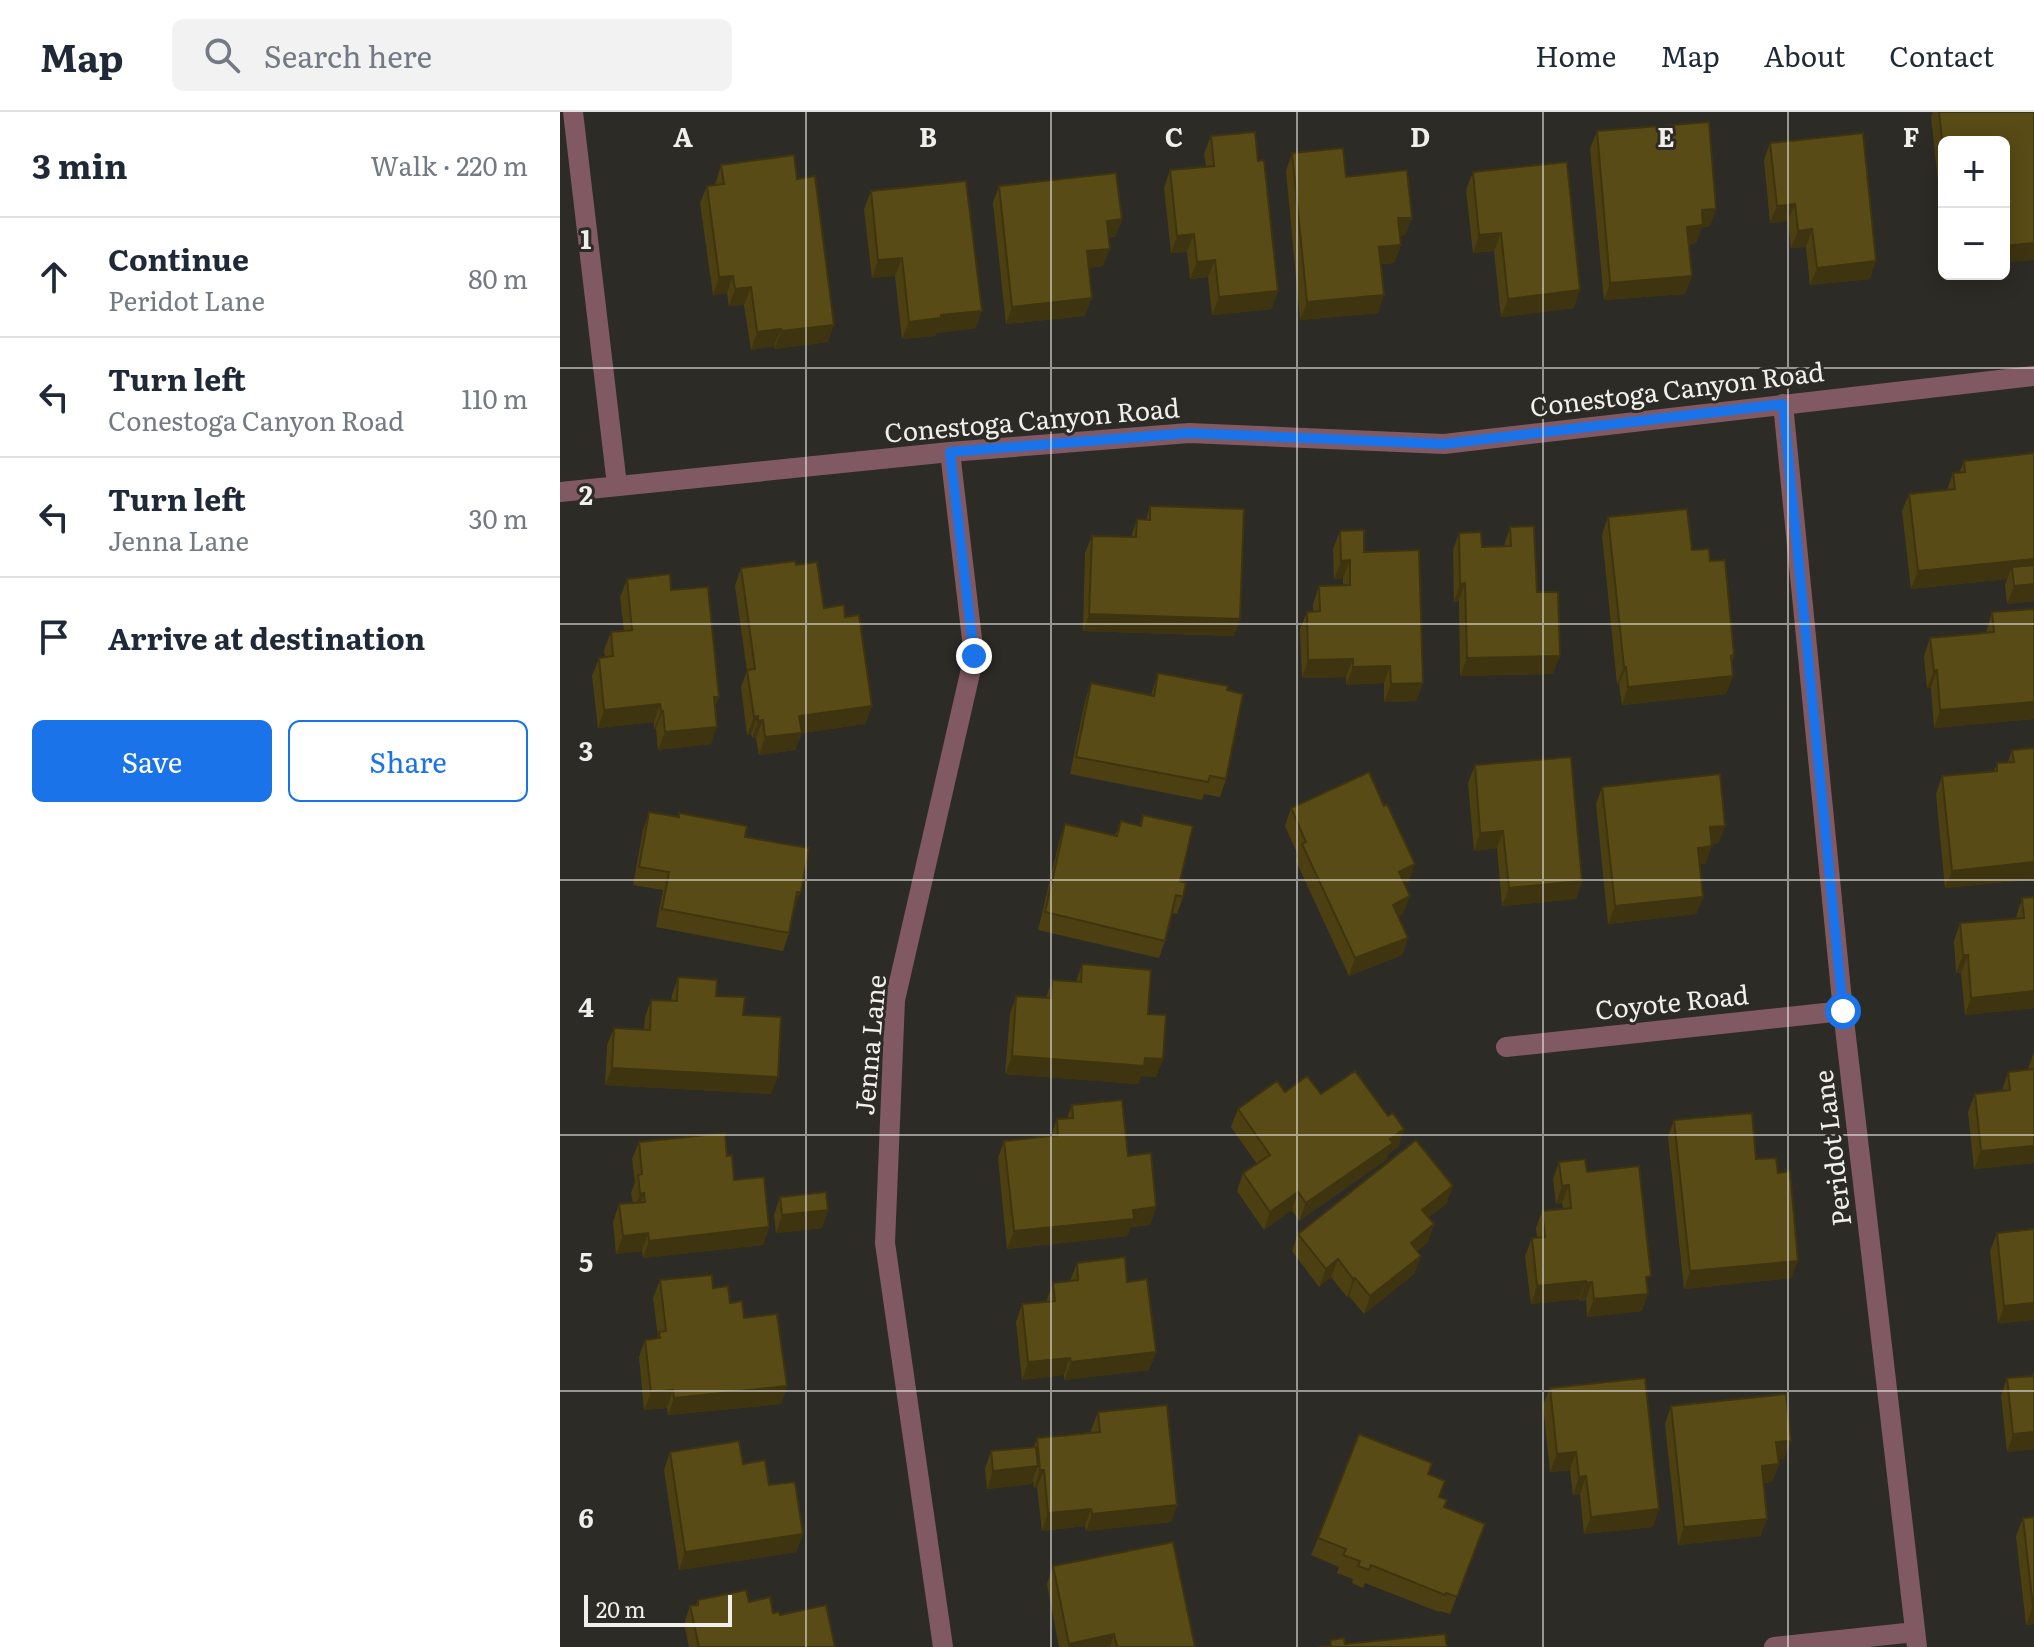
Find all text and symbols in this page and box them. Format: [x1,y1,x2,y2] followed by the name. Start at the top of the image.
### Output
[172,19,732,91] search box
[40,27,124,84] text: Map
[200,33,244,77] icon: search
[264,33,432,77] text: Search here
[1535,34,1616,76] text: Home
[1660,34,1720,76] text: Map
[1764,34,1845,76] text: About
[1889,34,1994,76] text: Contact
[673,116,693,155] text: A
[919,116,937,155] text: B
[1165,116,1183,155] text: C
[1410,116,1430,155] text: D
[1657,116,1675,155] text: E
[1903,116,1919,155] text: F
[1938,136,2010,280] map controls
[1938,136,2010,208] button: +
[32,139,128,189] text: 3 min
[371,145,528,184] text: Walk · 220 m
[1938,208,2010,280] button: −
[581,218,592,257] text: 1
[108,236,249,280] text: Continue
[32,255,76,299] icon: ahead
[468,258,528,297] text: 80 m
[108,280,265,319] text: Peridot Lane
[1527,350,1826,425] street label: Conestoga Canyon Road
[108,356,246,400] text: Turn left
[32,375,76,419] icon: left
[461,378,528,417] text: 110 m
[883,386,1181,451] street label: Conestoga Canyon Road
[108,400,404,439] text: Conestoga Canyon Road
[579,474,593,513] text: 2
[108,476,246,520] text: Turn left
[32,495,76,539] icon: left
[468,498,528,537] text: 30 m
[108,520,249,559] text: Jenna Lane
[32,615,76,659] icon: arrive
[108,615,425,659] text: Arrive at destination
[956,638,992,674] route end
[32,720,272,802] button: Save
[288,720,528,802] button: Share
[579,730,593,769] text: 3
[843,973,894,1117] street label: Jenna Lane
[1593,973,1751,1028] street label: Coyote Road
[578,986,594,1025] text: 4
[1825,993,1861,1029] route start
[1802,1068,1859,1229] street label: Peridot Lane
[579,1241,593,1280] text: 5
[578,1497,594,1536] text: 6
[584,1591,732,1627] scale bar
[596,1592,646,1625] text: 20 m

